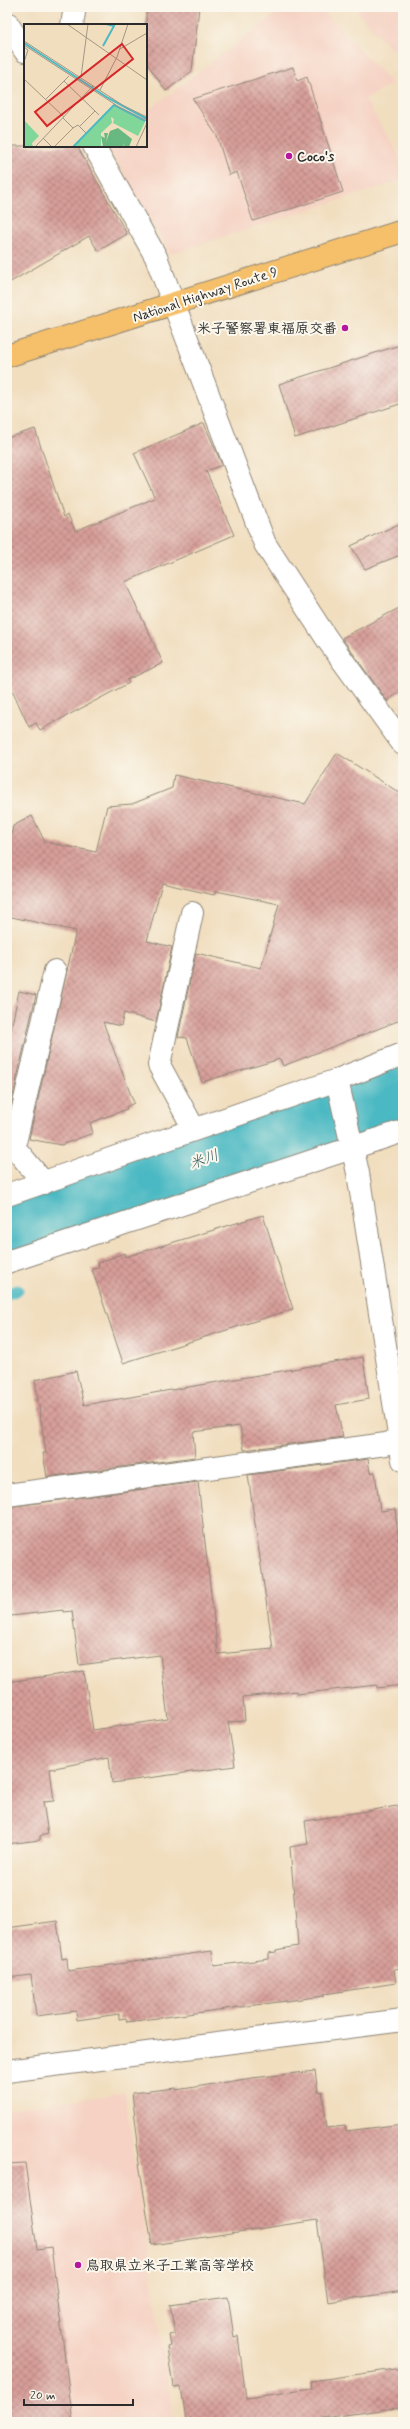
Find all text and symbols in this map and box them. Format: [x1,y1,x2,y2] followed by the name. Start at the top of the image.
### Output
[24,24,147,147] inset map
[297,148,335,166] place label: Coco's
[284,151,294,161] marker: Coco's
[131,263,280,327] street label: National Highway Route 9
[197,320,337,338] place label: 米子警察署東福原交番
[340,323,350,333] marker: 米子警察署東福原交番
[187,1145,222,1174] water label: 米川
[86,2257,254,2275] place label: 鳥取県立米子工業高等学校
[73,2260,83,2270] marker: 鳥取県立米子工業高等学校
[24,2381,133,2407] scale bar
[30,2388,56,2404] text: 20 m

